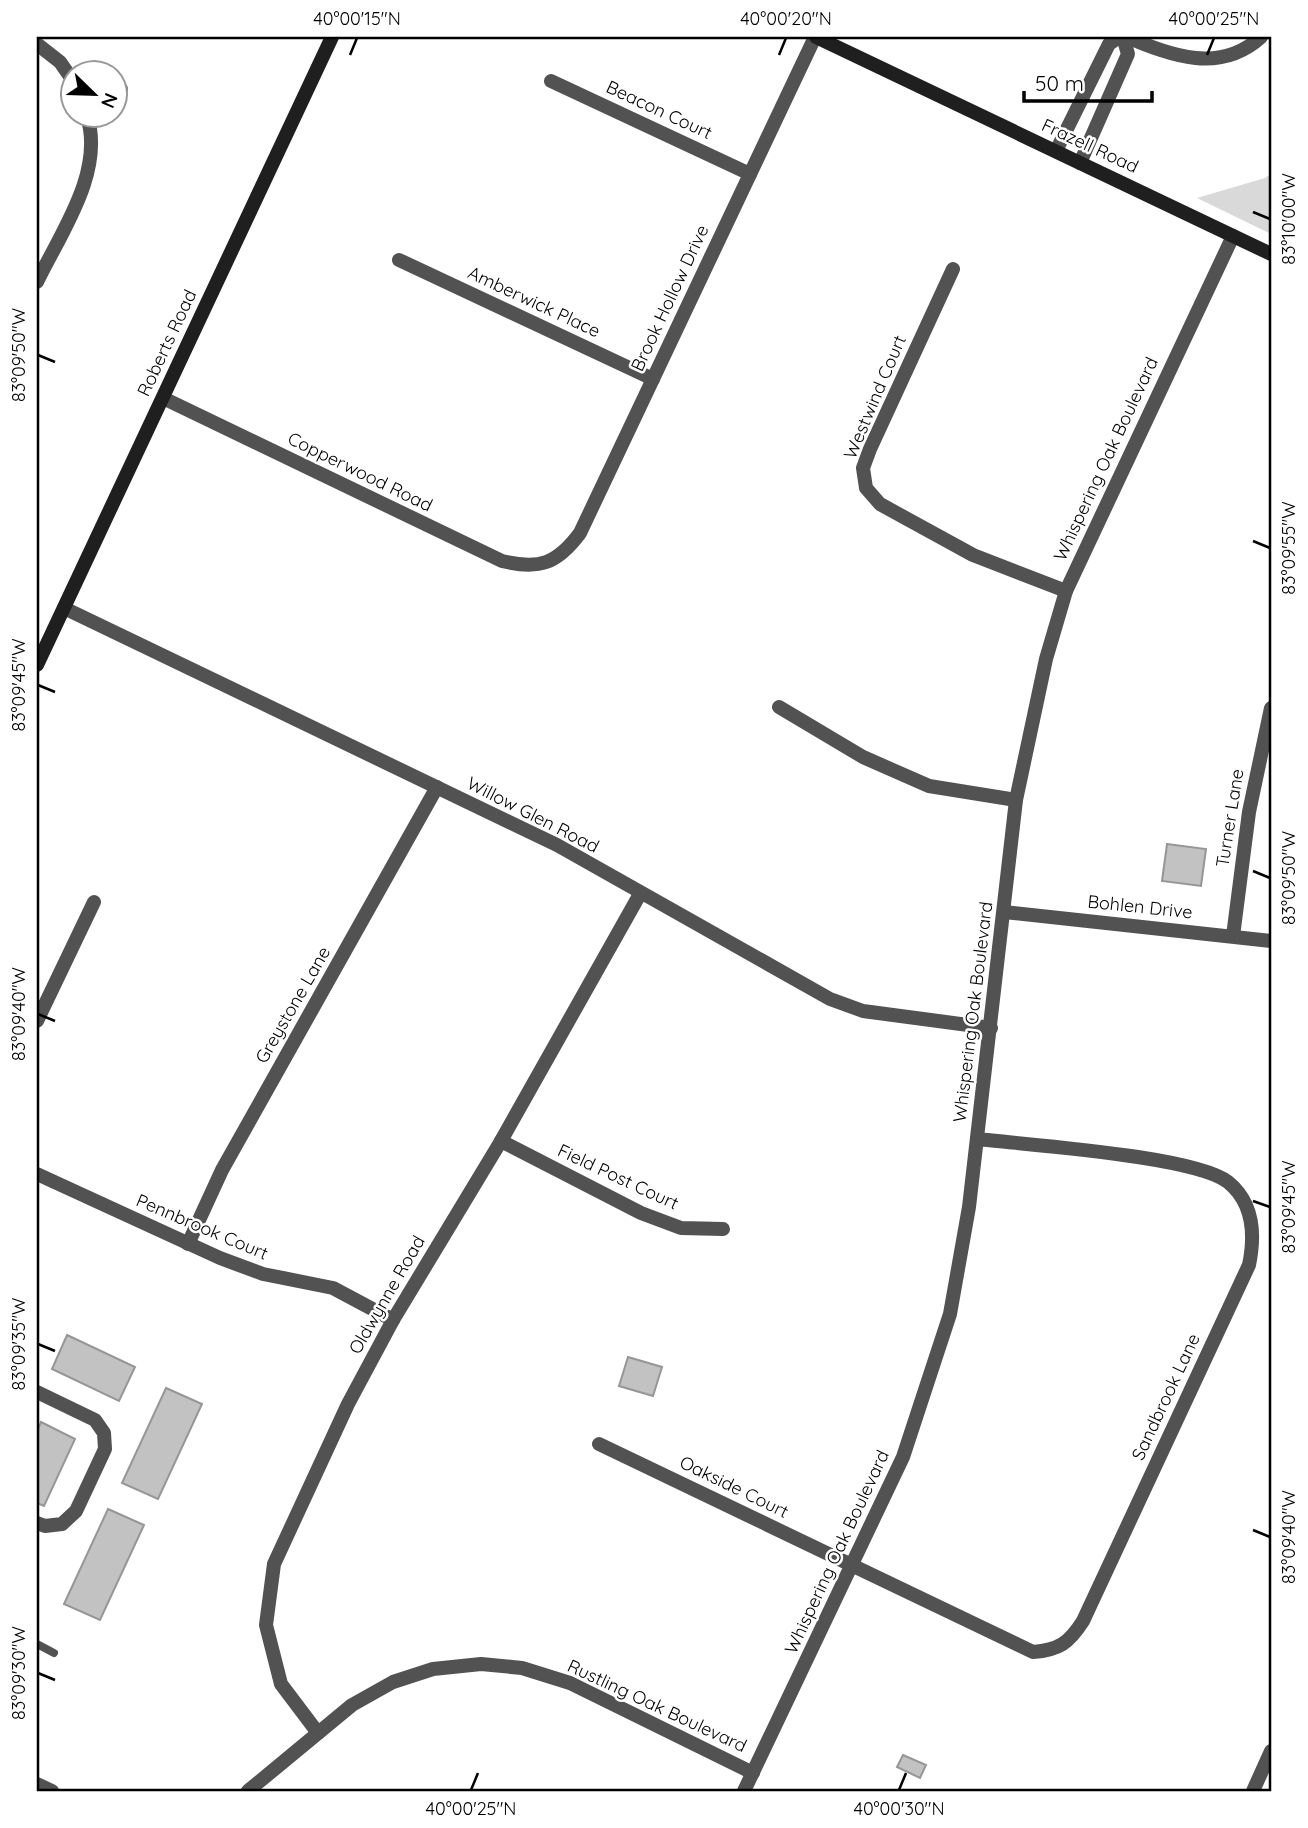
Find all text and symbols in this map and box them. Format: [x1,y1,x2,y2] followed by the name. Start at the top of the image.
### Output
[313,7,401,30] text: 40°00'15"N
[740,7,832,30] text: 40°00'20"N
[1169,7,1259,30] text: 40°00'25"N
[60,60,130,130] north arrow
[1024,60,1152,104] scale bar
[1035,70,1084,96] text: 50 m
[603,75,716,144] street label: Beacon Court
[96,90,123,112] text: N
[1038,113,1142,178] street label: Frazell Road
[1277,173,1300,265] text: 83°10'00"W
[625,221,714,375] street label: Brook Hollow Drive
[464,261,604,342] street label: Amberwick Place
[132,286,201,400] street label: Roberts Road
[7,308,30,402] text: 83°09'50"W
[838,332,911,462] street label: Westwind Court
[1048,353,1163,564] street label: Whispering Oak Boulevard
[284,427,436,517] street label: Copperwood Road
[1277,501,1300,595] text: 83°09'55"W
[7,638,30,732] text: 83°09'45"W
[1210,767,1249,869] street label: Turner Lane
[463,771,603,858] street label: Willow Glen Road
[1277,831,1300,925] text: 83°09'50"W
[1086,890,1194,923] street label: Bohlen Drive
[948,900,997,1124] street label: Whispering Oak Boulevard
[250,942,335,1067] street label: Greystone Lane
[7,967,30,1061] text: 83°09'40"W
[554,1138,682,1215] street label: Field Post Court
[1277,1160,1300,1254] text: 83°09'45"W
[133,1188,272,1265] street label: Pennbrook Court
[343,1231,430,1358] street label: Oldwynne Road
[7,1298,30,1390] text: 83°09'35"W
[1126,1330,1205,1464] street label: Sandbrook Lane
[779,1446,894,1657] street label: Whispering Oak Boulevard
[676,1450,792,1523] street label: Oakside Court
[1277,1490,1300,1584] text: 83°09'40"W
[7,1626,30,1720] text: 83°09'30"W
[564,1654,751,1757] street label: Rustling Oak Boulevard
[426,1797,516,1820] text: 40°00'25"N
[853,1797,945,1820] text: 40°00'30"N

